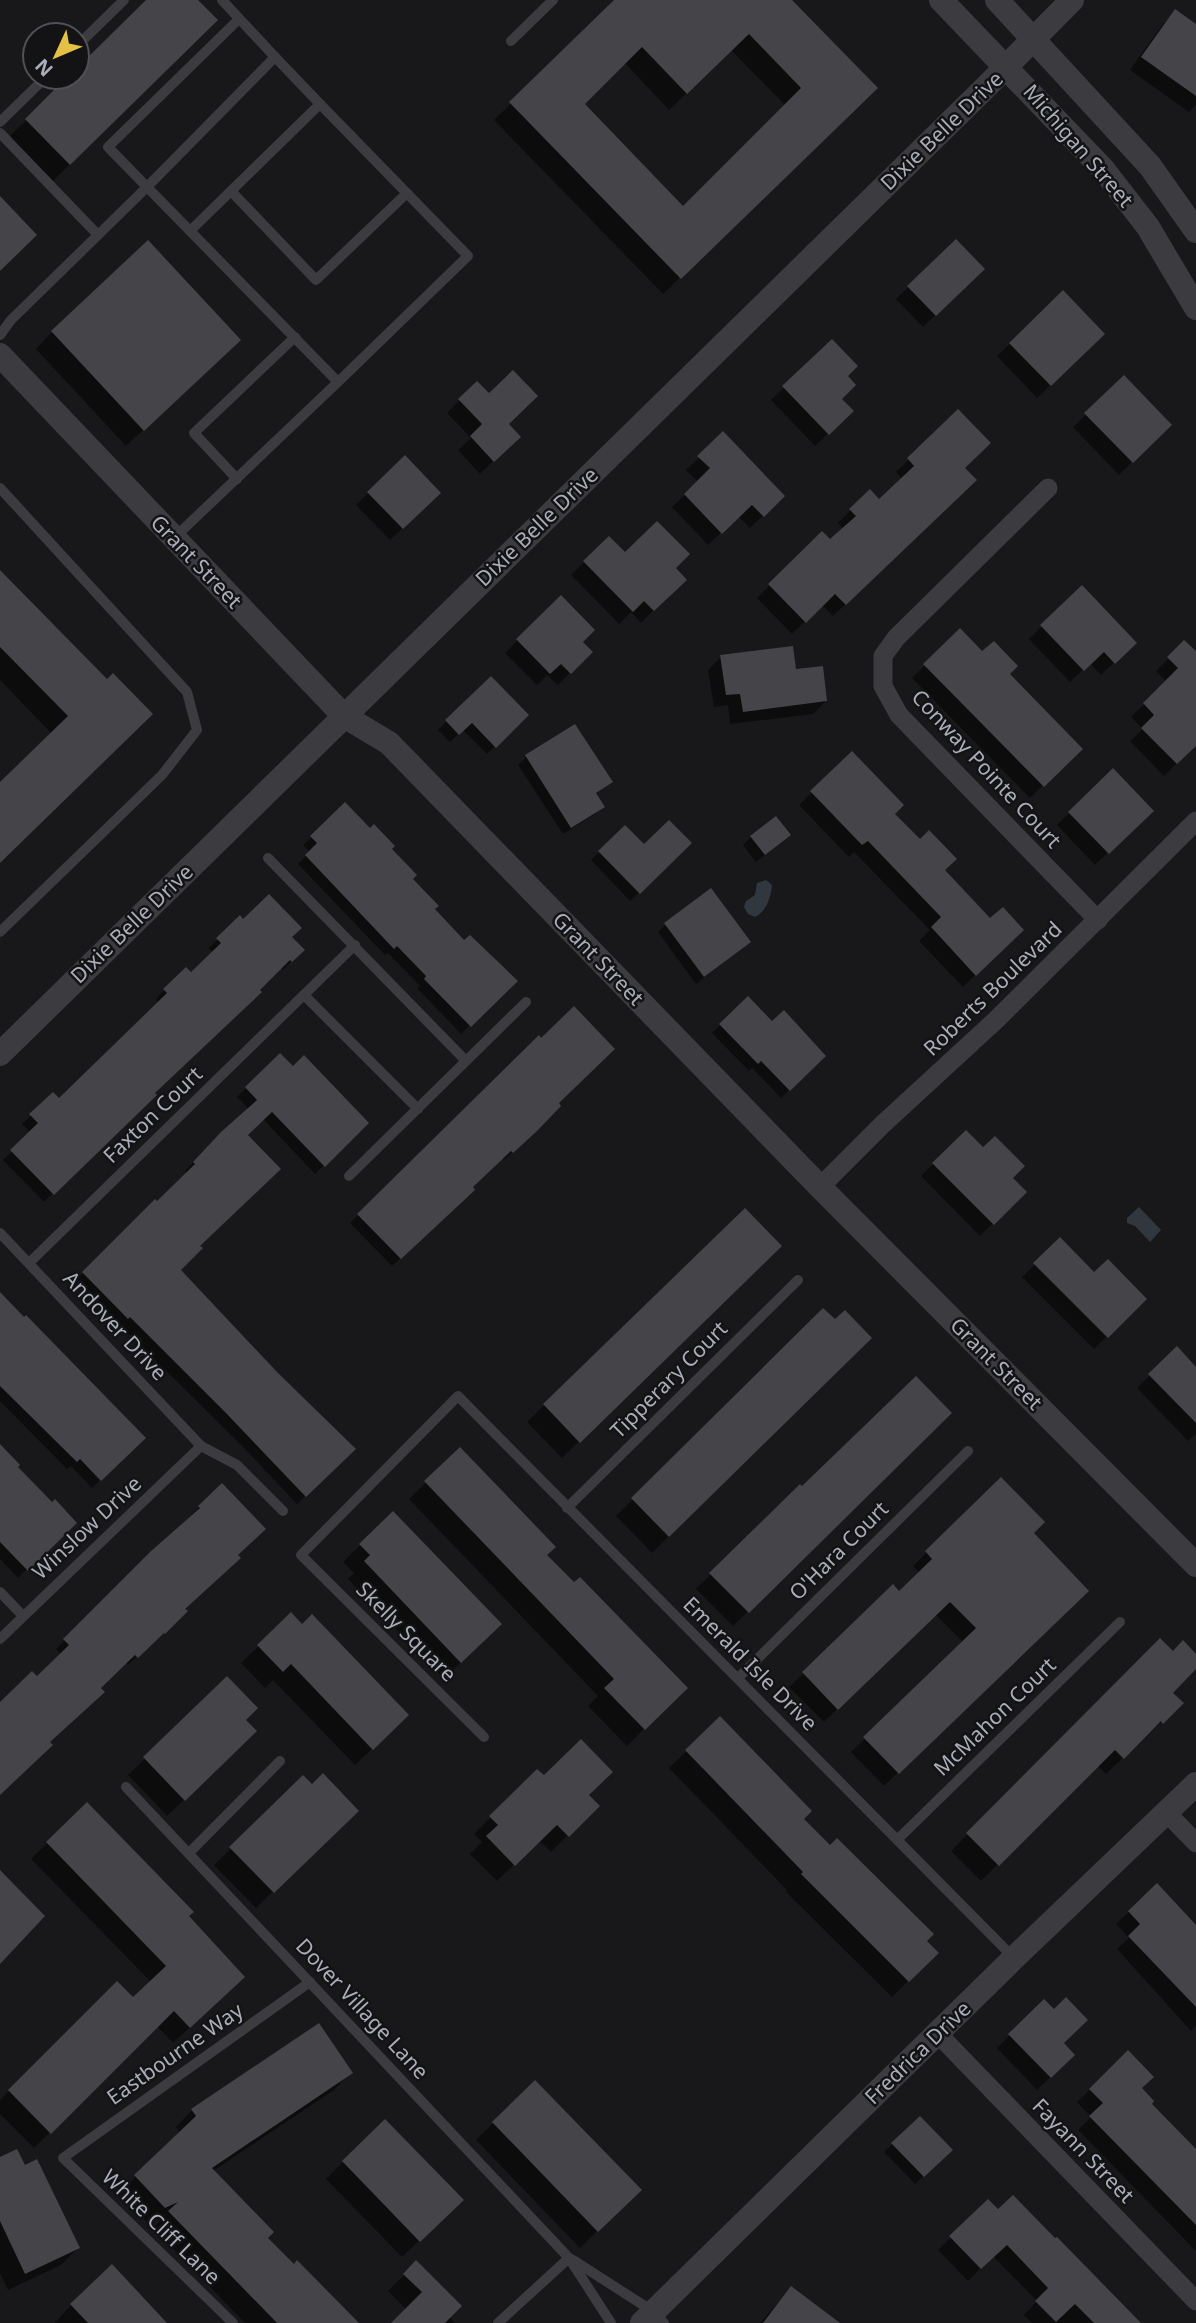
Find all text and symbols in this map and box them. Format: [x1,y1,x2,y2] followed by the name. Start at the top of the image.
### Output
[21,21,91,91] north arrow
[29,53,58,82] text: N
[874,65,1009,196] street label: Dixie Belle Drive
[1017,78,1140,213] street label: Michigan Street
[469,461,604,592] street label: Dixie Belle Drive
[145,508,249,614] street label: Grant Street
[906,683,1068,854] street label: Conway Pointe Court
[64,858,199,989] street label: Dixie Belle Drive
[547,905,651,1011] street label: Grant Street
[917,915,1068,1062] street label: Roberts Boulevard
[97,1060,208,1169] street label: Faxton Court
[58,1265,174,1386] street label: Andover Drive
[944,1311,1049,1416] street label: Grant Street
[604,1314,733,1444] street label: Tipperary Court
[26,1469,147,1585] street label: Winslow Drive
[783,1494,894,1606] street label: O'Hara Court
[351,1575,463,1687] street label: Skelly Square
[678,1590,824,1736] street label: Emerald Isle Drive
[927,1651,1062,1782] street label: McMahon Court
[290,1932,435,2085] street label: Dover Village Lane
[858,1995,976,2110] street label: Fredrica Drive
[101,1996,248,2111] street label: Eastbourne Way
[1027,2092,1141,2209] street label: Fayann Street
[96,2163,227,2290] street label: White Cliff Lane

